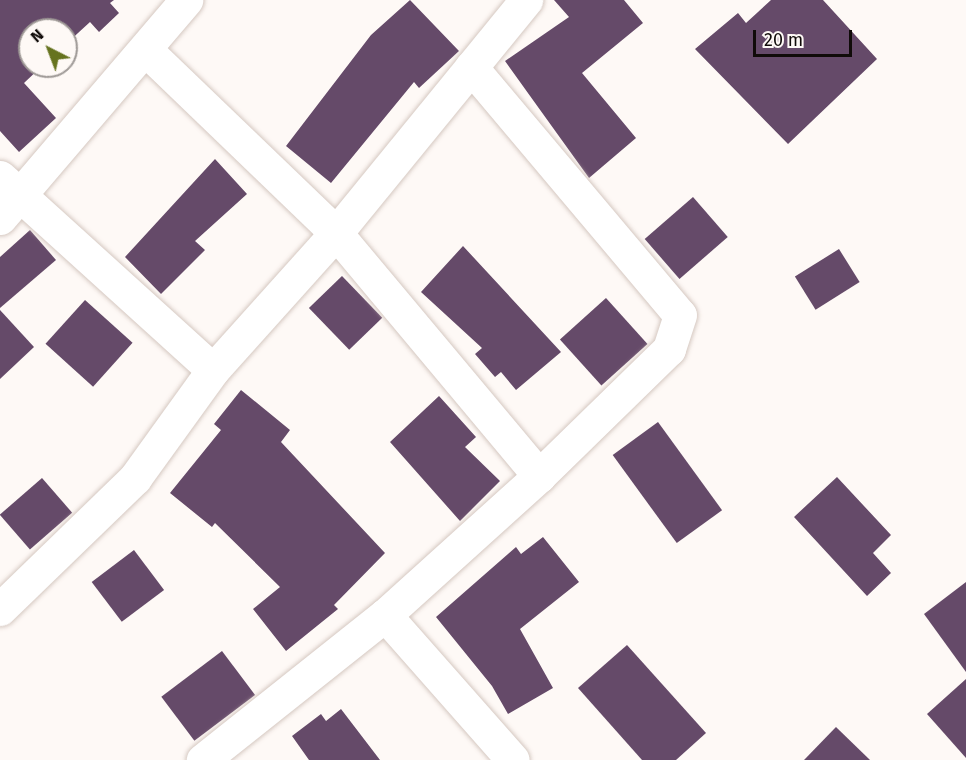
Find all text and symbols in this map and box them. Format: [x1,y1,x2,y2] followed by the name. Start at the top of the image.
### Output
[18,18,78,78] north arrow
[756,18,855,56] scale bar
[27,25,47,46] text: N
[764,29,803,51] text: 20 m

